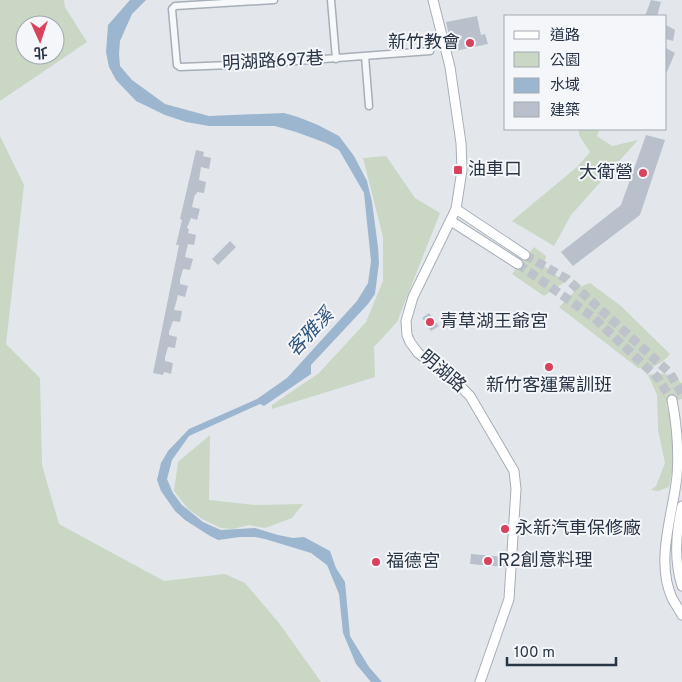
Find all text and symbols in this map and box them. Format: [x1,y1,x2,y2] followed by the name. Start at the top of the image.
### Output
[15,15,65,65] north arrow
[504,15,667,130] legend
[550,27,580,46] text: 道路
[388,32,460,55] place label: 新竹教會
[464,37,476,49] marker: 新竹教會
[33,43,48,60] text: 北
[222,48,324,76] street label: 明湖路697巷
[550,52,580,71] text: 公園
[550,77,580,96] text: 水域
[550,102,580,121] text: 建築
[468,159,522,182] place label: 油車口
[579,162,633,185] place label: 大衛營
[452,164,464,176] marker: 油車口
[637,167,649,179] marker: 大衛營
[283,302,341,362] water label: 客雅溪
[440,311,548,334] place label: 青草湖王爺宮
[424,316,436,328] marker: 青草湖王爺宮
[414,346,470,398] street label: 明湖路
[543,361,555,373] marker: 新竹客運駕訓班
[486,375,612,398] place label: 新竹客運駕訓班
[515,518,641,541] place label: 永新汽車保修廠
[499,523,511,535] marker: 永新汽車保修廠
[498,550,593,573] place label: R2創意料理
[386,551,440,574] place label: 福德宮
[482,555,494,567] marker: R2創意料理
[370,556,382,568] marker: 福德宮
[507,634,616,666] scale bar
[514,644,555,663] text: 100 m

